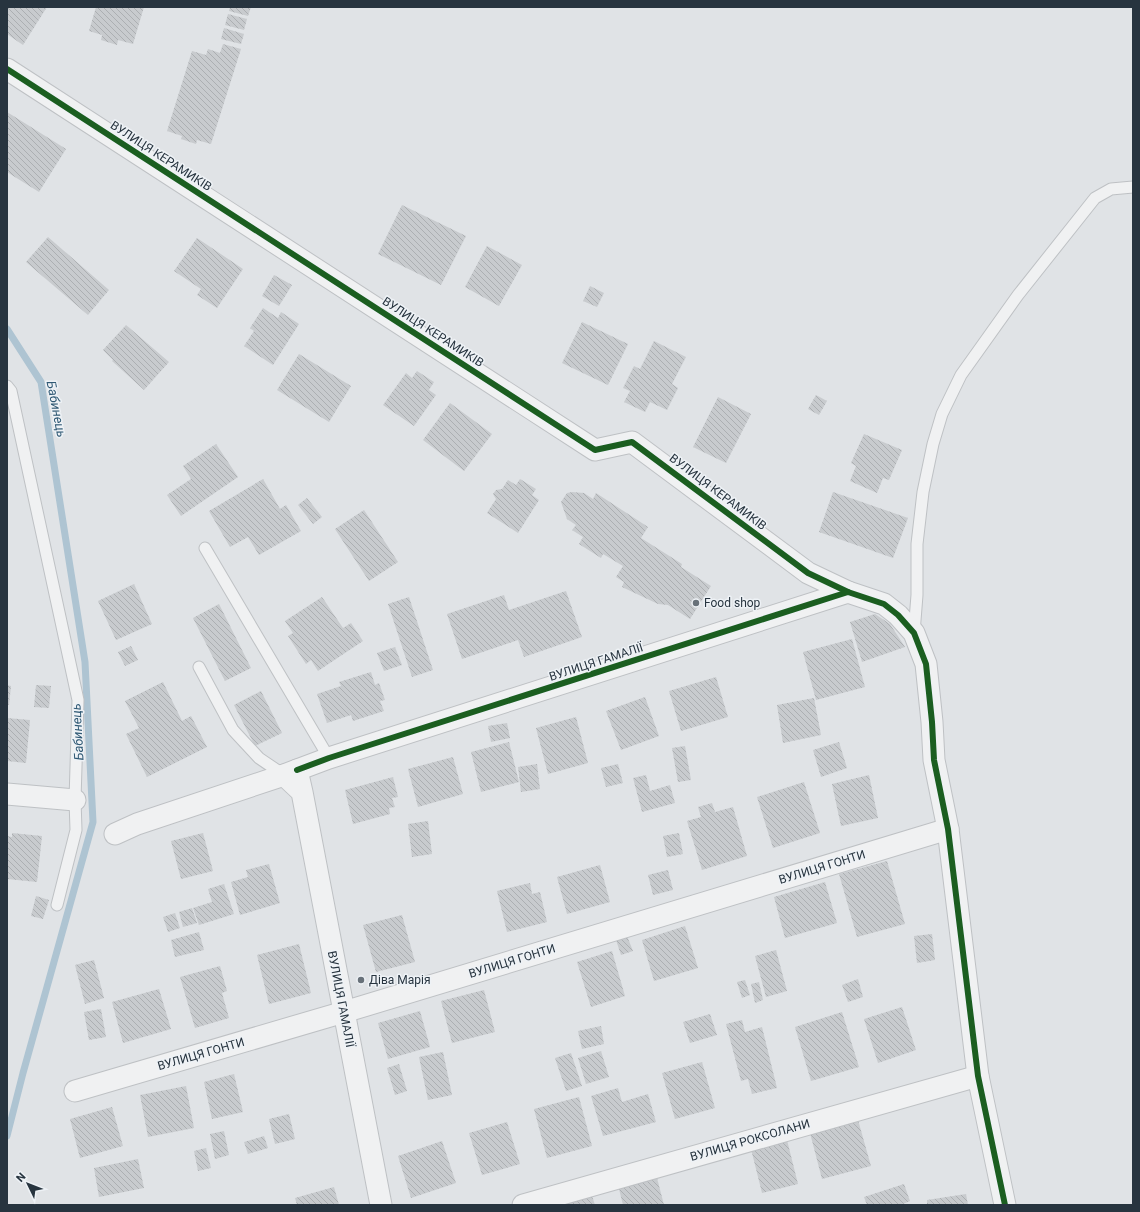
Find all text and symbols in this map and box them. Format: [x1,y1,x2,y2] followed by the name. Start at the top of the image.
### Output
[108,118,214,194] street label: ВУЛИЦЯ КЕРАМИКІВ
[380,294,486,370] street label: ВУЛИЦЯ КЕРАМИКІВ
[44,380,69,439] water label: Бабинець
[667,451,769,533] street label: ВУЛИЦЯ КЕРАМИКІВ
[704,596,761,610] place label: Food shop
[691,598,701,608] marker: Food shop
[547,639,645,684] street label: ВУЛИЦЯ ГАМАЛІЇ
[69,703,86,761] water label: Бабинець
[777,847,867,887] street label: ВУЛИЦЯ ГОНТИ
[467,941,557,981] street label: ВУЛИЦЯ ГОНТИ
[325,949,358,1049] street label: ВУЛИЦЯ ГАМАЛІЇ
[369,973,431,987] place label: Діва Марія
[356,975,366,985] marker: Діва Марія
[156,1035,246,1073] street label: ВУЛИЦЯ ГОНТИ
[689,1116,811,1164] street label: ВУЛИЦЯ РОКСОЛАНИ
[8,1164,48,1204] north arrow
[14,1170,29,1185] text: N

